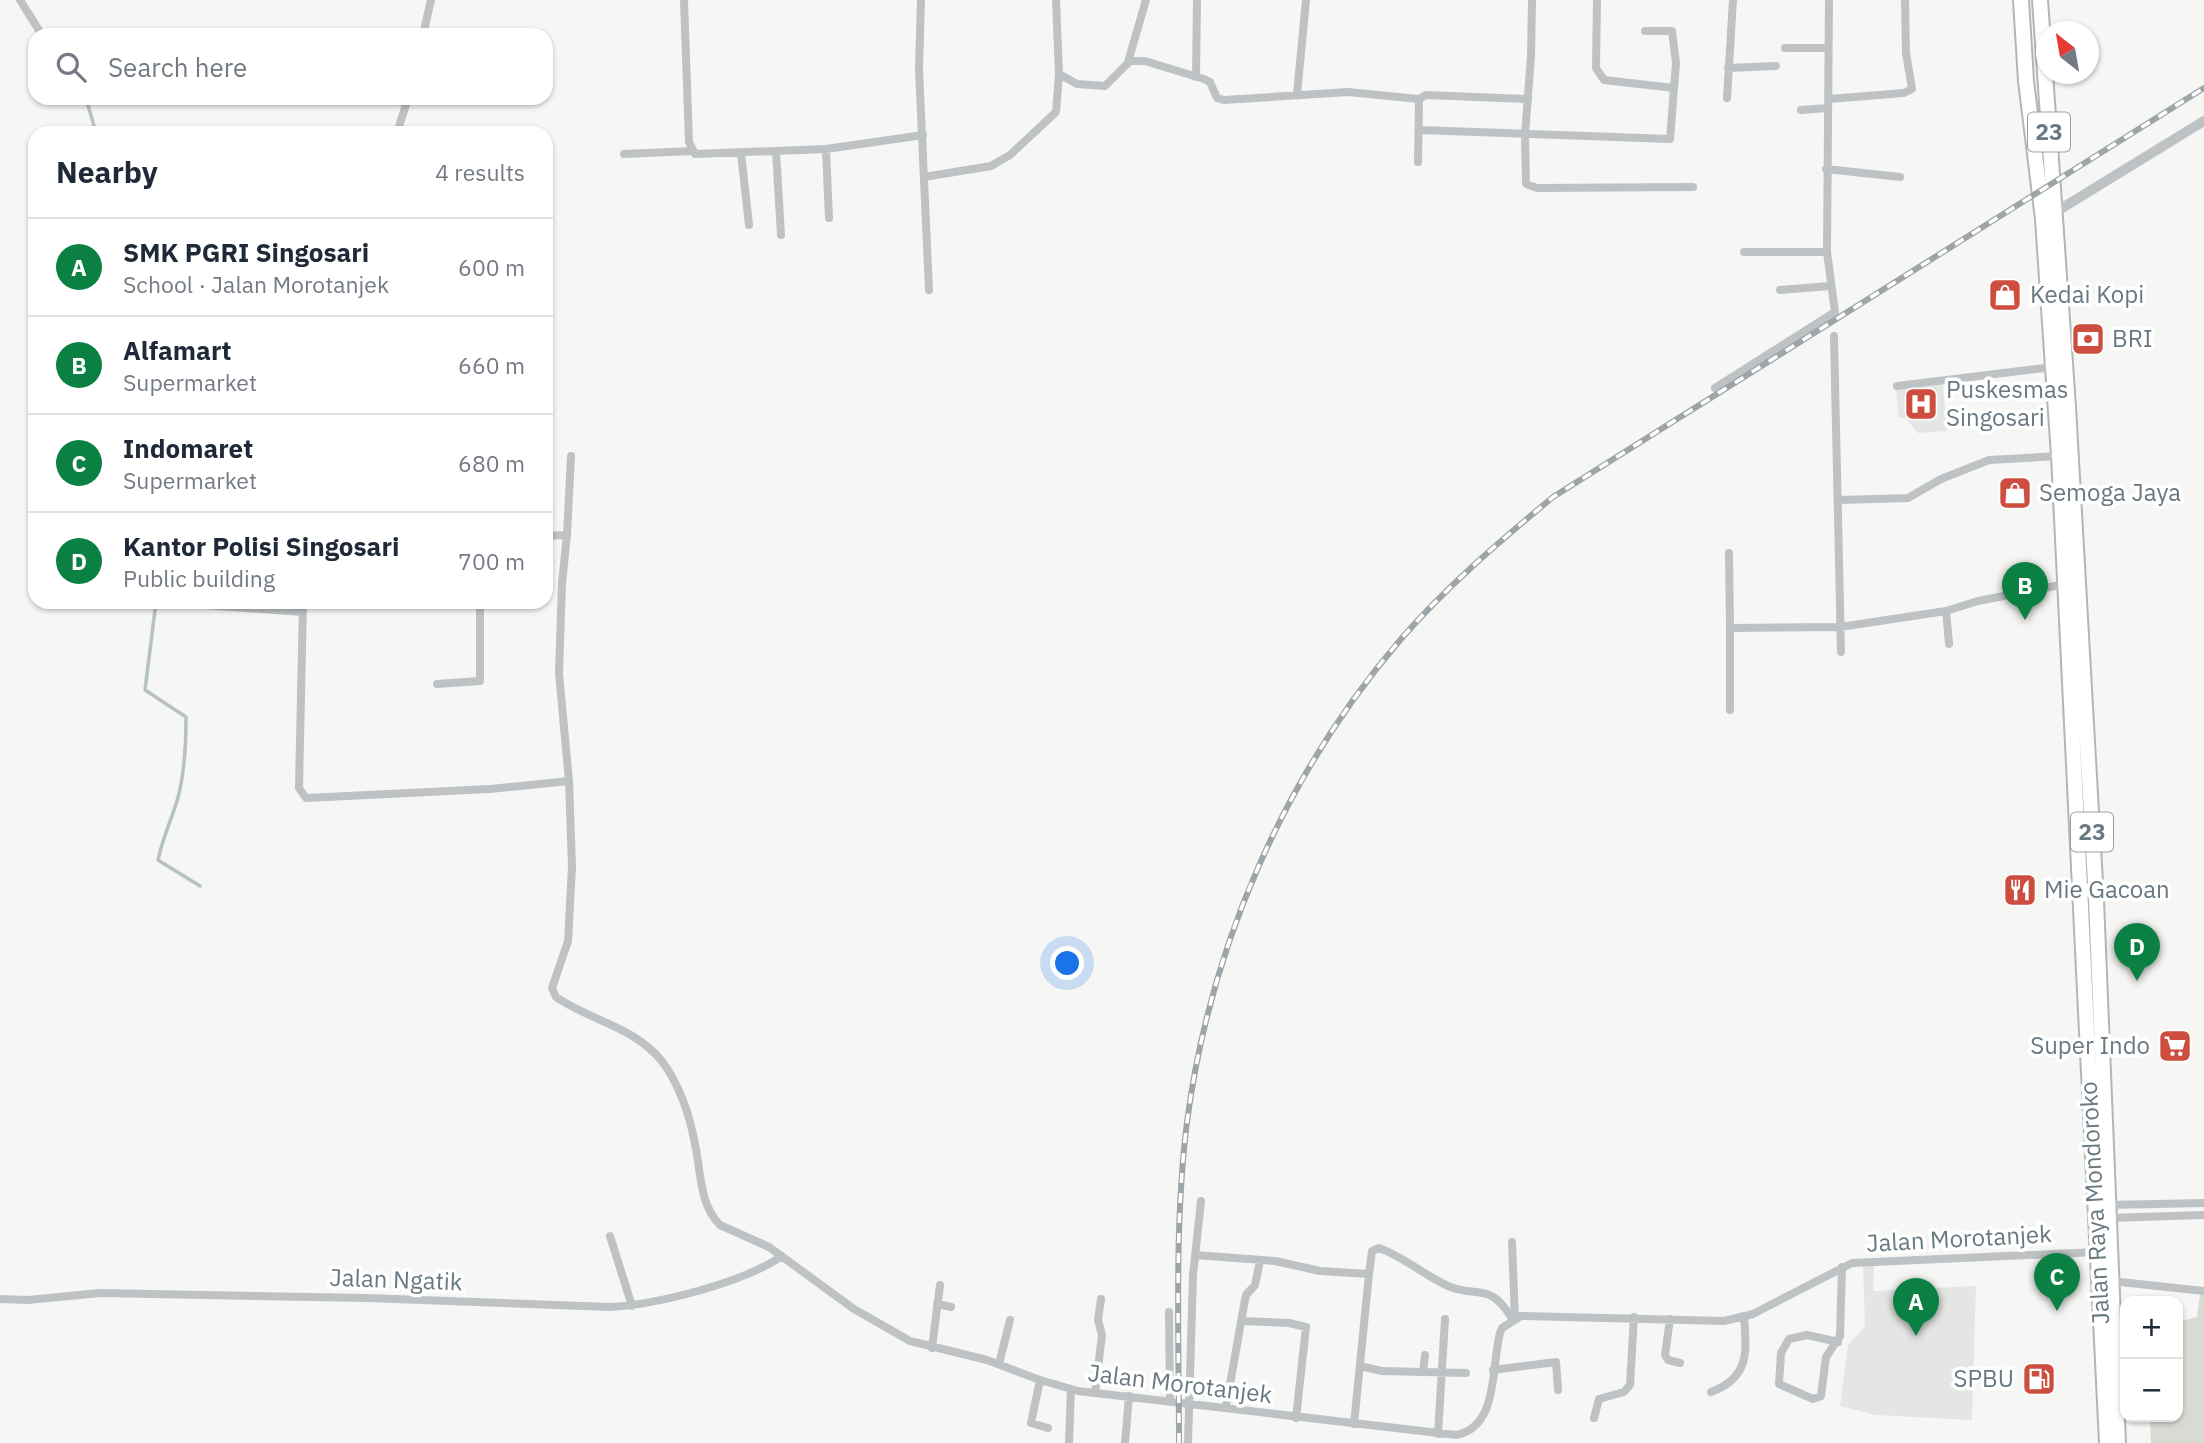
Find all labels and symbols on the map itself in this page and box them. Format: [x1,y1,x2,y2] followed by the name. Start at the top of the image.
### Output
[2036,21,2099,84] north arrow
[2028,113,2070,152] road number: 23
[1986,276,2024,314] shop icon: Kedai Kopi
[2030,278,2144,310] place label: Kedai Kopi
[2069,320,2107,358] bank icon: BRI
[2112,322,2153,354] place label: BRI
[1946,373,2068,433] place label: Puskesmas Singosari
[1902,385,1940,423] hospital icon: Puskesmas Singosari
[1996,474,2034,512] shop icon: Semoga Jaya
[2039,476,2181,508] place label: Semoga Jaya
[2002,562,2048,620] pin: B
[2071,812,2113,852] road number: 23
[2001,871,2039,909] restaurant icon: Mie Gacoan
[2044,873,2170,905] place label: Mie Gacoan
[2114,923,2160,981] pin: D
[1050,946,1084,980] your location
[2156,1027,2194,1065] supermarket icon: Super Indo
[2030,1029,2150,1061] place label: Super Indo
[2072,1081,2116,1325] street label: Jalan Raya Mondoroko
[1866,1217,2053,1259] street label: Jalan Morotanjek
[2034,1253,2080,1311] pin: C
[329,1261,463,1297] street label: Jalan Ngatik
[1893,1278,1939,1336] pin: A
[1086,1356,1274,1410] street label: Jalan Morotanjek
[2020,1360,2058,1398] fuel station icon: SPBU
[1954,1362,2014,1394] place label: SPBU

